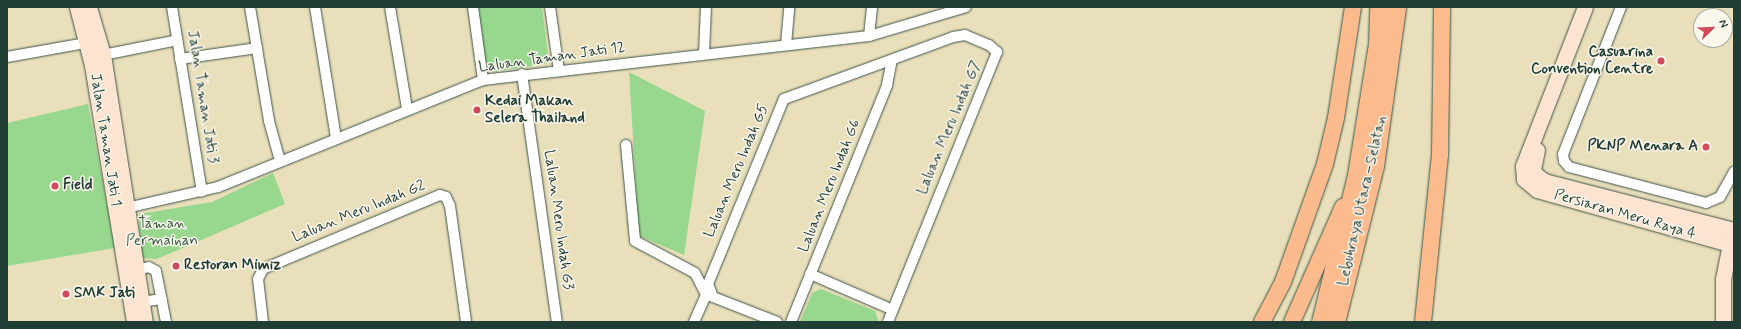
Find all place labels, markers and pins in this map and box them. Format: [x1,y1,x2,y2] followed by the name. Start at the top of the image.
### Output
[1533,43,1653,78] place label: Casuarina Convention Centre
[1656,56,1666,66] marker: Casuarina Convention Centre
[485,92,585,127] place label: Kedai Makan Selera Thailand
[472,105,482,115] marker: Kedai Makan Selera Thailand
[1591,138,1698,156] place label: PKNP Menara A
[1701,142,1711,152] marker: PKNP Menara A
[63,177,92,195] place label: Field
[50,181,60,191] marker: Field
[184,257,284,275] place label: Restoran Mimiz
[171,261,181,271] marker: Restoran Mimiz
[74,285,135,303] place label: SMK Jati
[61,289,71,299] marker: SMK Jati

